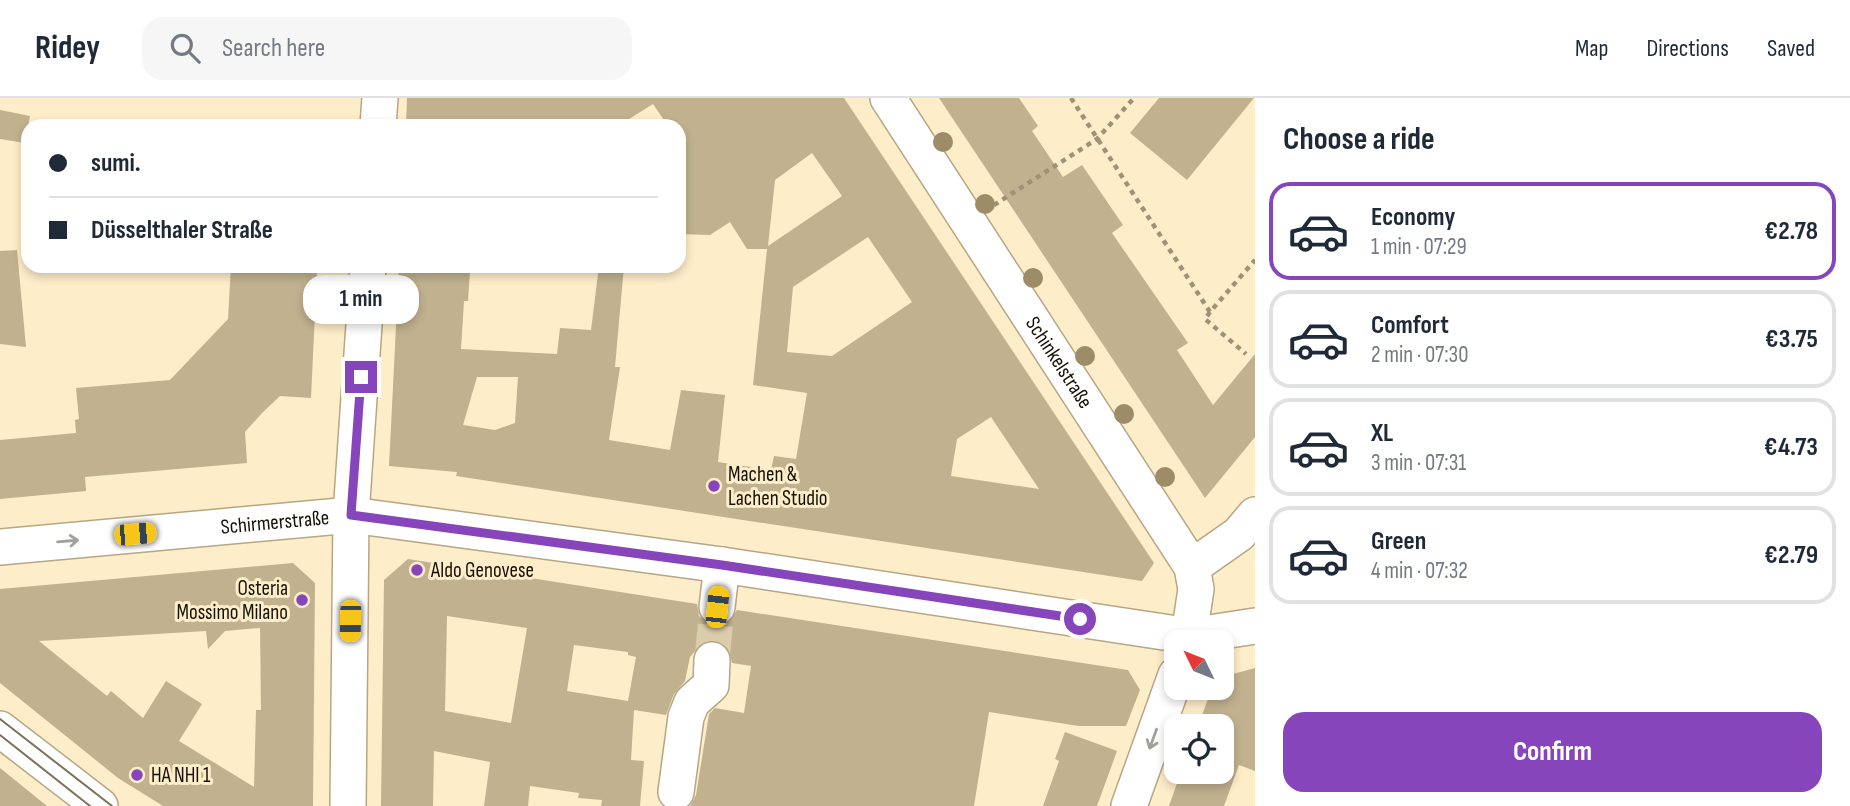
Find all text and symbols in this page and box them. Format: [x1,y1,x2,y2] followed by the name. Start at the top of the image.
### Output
[142,17,632,80] search box
[35,28,100,68] text: Ridey
[166,29,204,67] icon: search
[222,33,325,64] text: Search here
[1575,34,1608,63] text: Map
[1646,34,1729,63] text: Directions
[1767,34,1815,63] text: Saved
[1283,120,1435,159] text: Choose a ride
[91,148,141,179] text: sumi.
[1287,200,1350,263] icon: car
[1371,202,1455,233] text: Economy
[91,215,273,246] text: Düsselthaler Straße
[1765,216,1818,247] text: €2.78
[1371,233,1467,261] text: 1 min · 07:29
[303,275,419,324] callout: 1 min
[340,285,382,313] text: 1 min
[1287,308,1350,371] icon: car
[1371,310,1449,341] text: Comfort
[1020,312,1098,413] street label: Schinkelstraße
[1765,324,1818,355] text: €3.75
[1371,341,1468,369] text: 2 min · 07:30
[345,361,377,393] route end
[1287,416,1350,479] icon: car
[1371,418,1393,449] text: XL
[1764,432,1818,463] text: €4.73
[1371,449,1466,477] text: 3 min · 07:31
[728,462,828,511] place label: Machen & Lachen Studio
[706,478,722,494] marker: Machen & Lachen Studio
[219,505,330,539] street label: Schirmerstraße
[114,522,157,546] car
[1287,524,1350,587] icon: car
[1371,526,1426,557] text: Green
[56,534,79,547] one-way arrow
[1764,540,1818,571] text: €2.79
[1371,557,1468,585] text: 4 min · 07:32
[430,558,534,583] place label: Aldo Genovese
[409,562,425,578] marker: Aldo Genovese
[176,576,288,625] place label: Osteria Mossimo Milano
[705,585,730,629] car
[294,592,310,608] marker: Osteria Mossimo Milano
[340,600,361,642] car
[1064,603,1096,635] route start
[1164,630,1234,700] north arrow
[1164,630,1234,784] map controls
[1283,712,1822,792] button: Confirm
[1164,714,1234,784] button: locate
[1146,728,1158,750] one-way arrow
[151,763,211,788] place label: HA NHI 1
[129,767,145,783] marker: HA NHI 1

